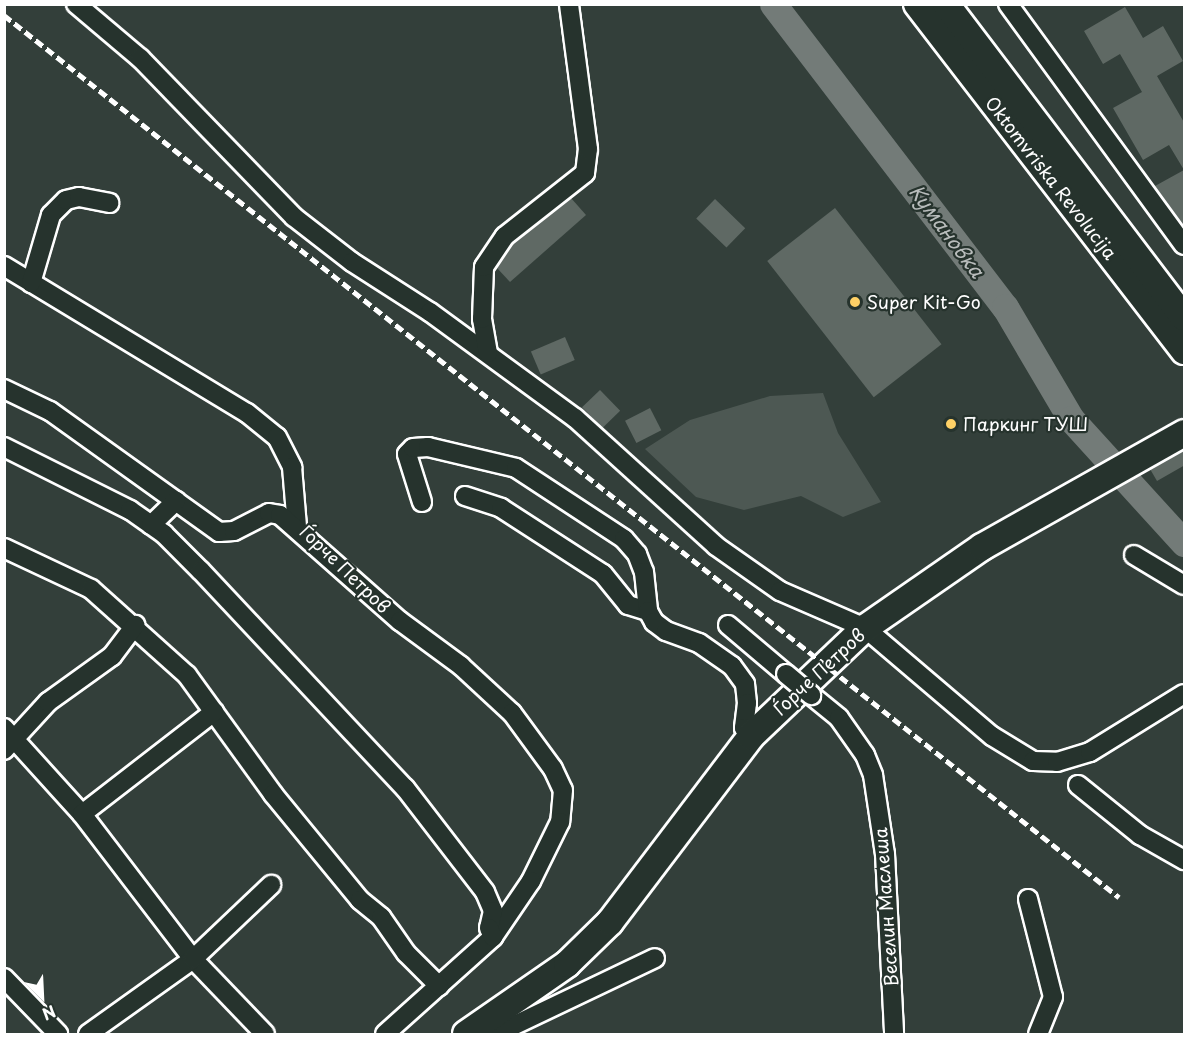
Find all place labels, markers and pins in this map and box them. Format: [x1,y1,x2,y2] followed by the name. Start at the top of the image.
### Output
[867,291,981,313] place label: Super Kit-Go
[848,295,862,309] marker: Super Kit-Go
[963,413,1090,435] place label: Паркинг ТУШ
[944,417,958,431] marker: Паркинг ТУШ

